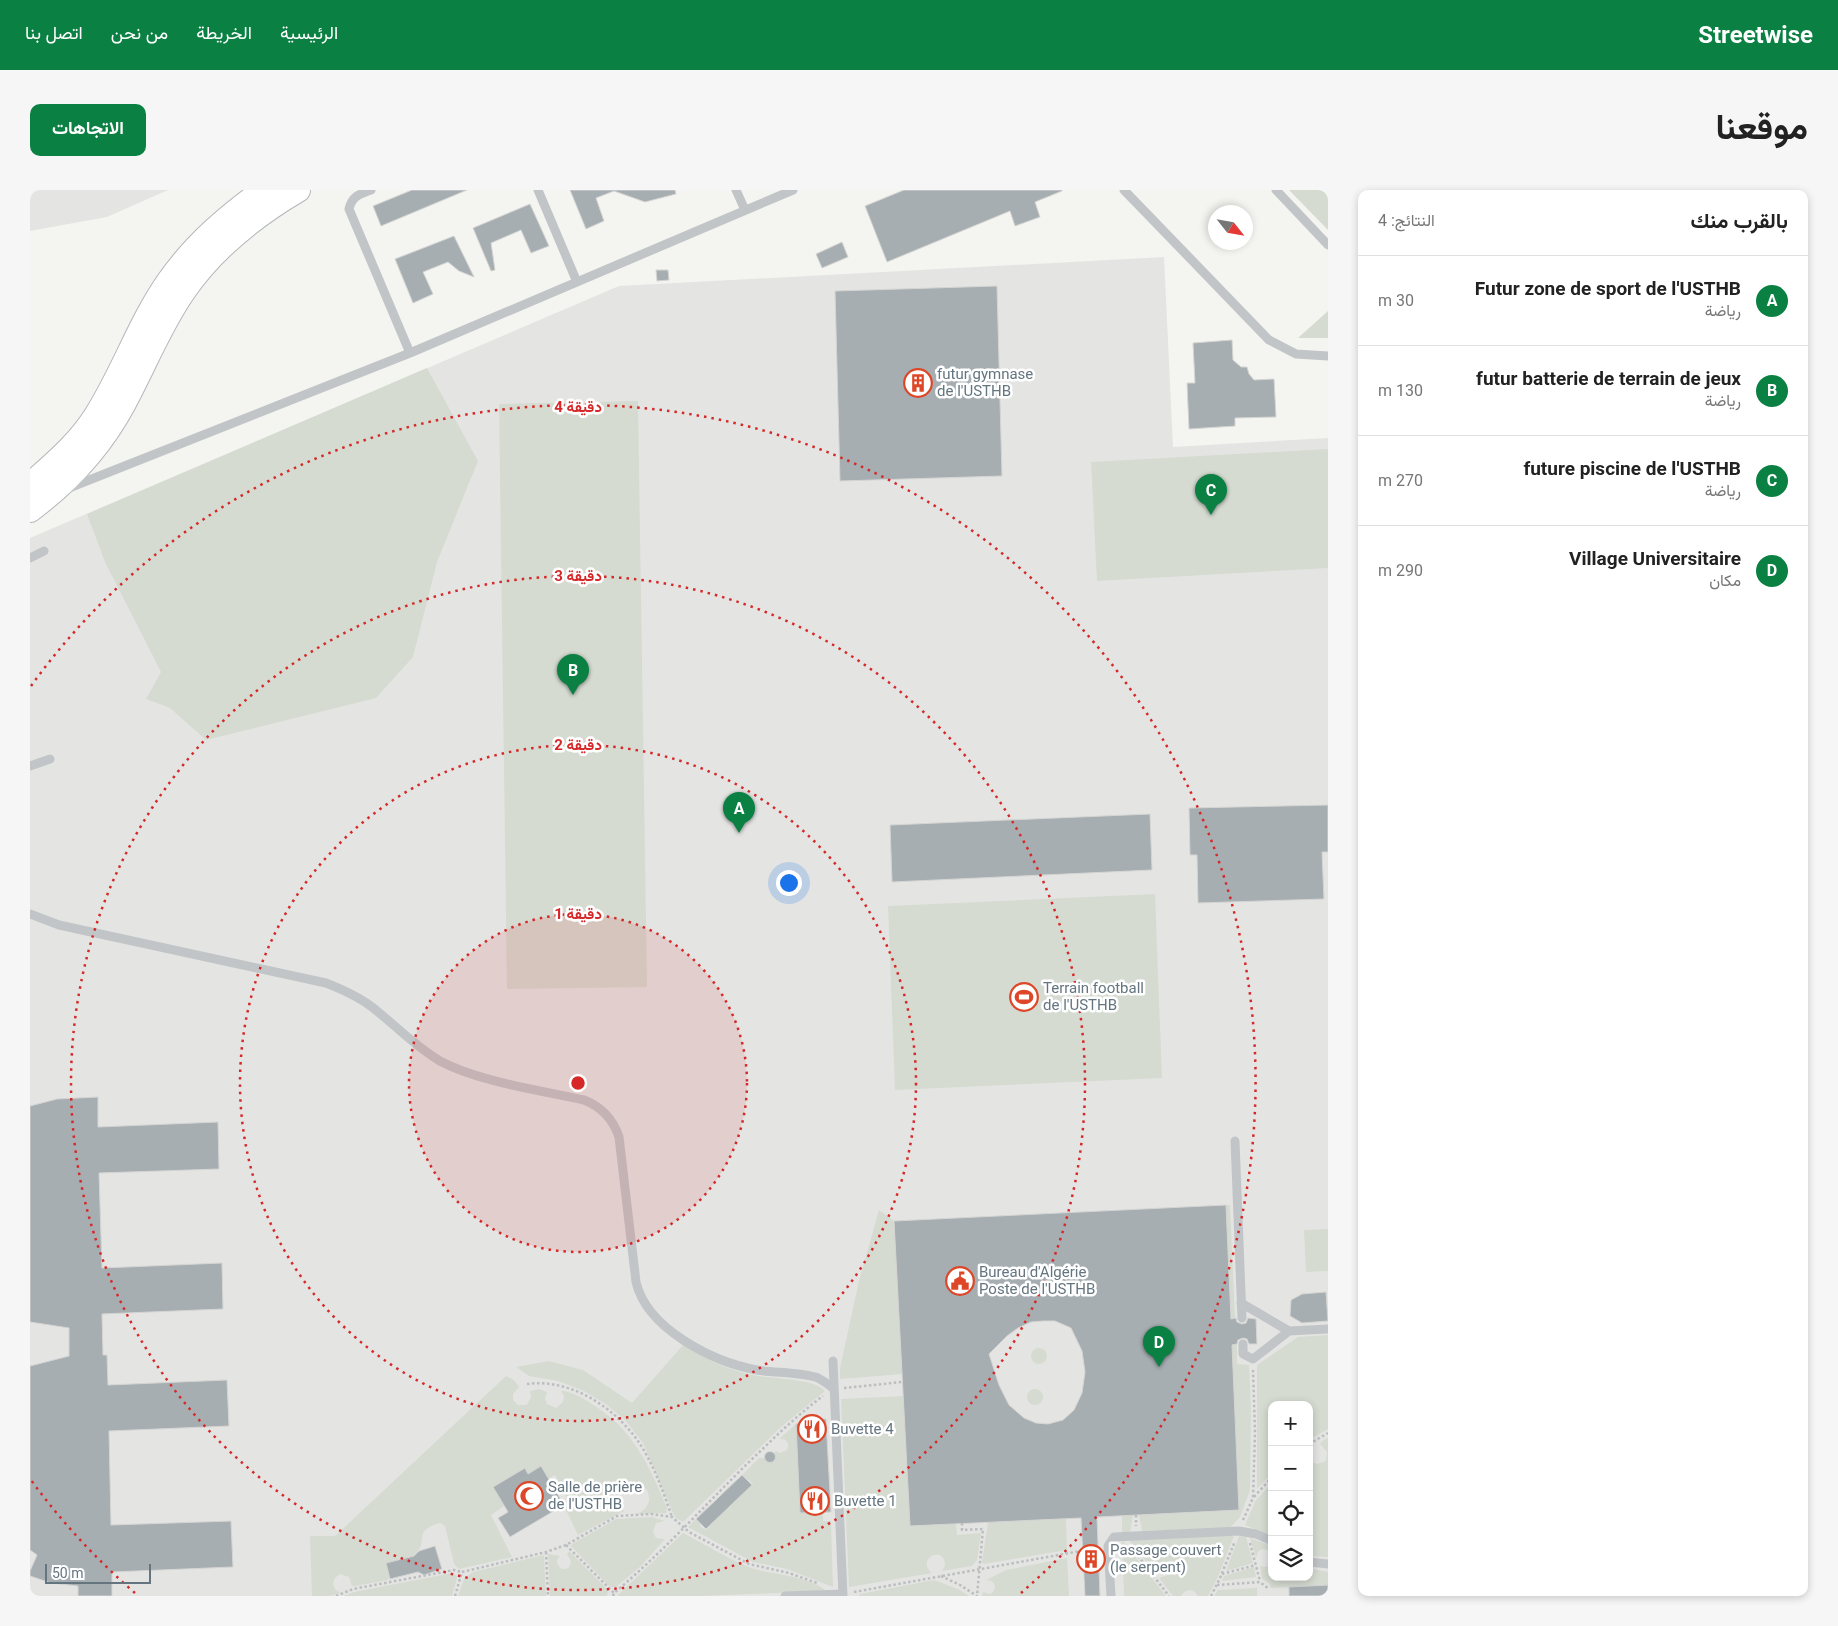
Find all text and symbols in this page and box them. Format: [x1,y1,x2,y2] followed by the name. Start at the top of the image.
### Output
[1698,21,1813,49] text: Streetwise
[25,22,83,43] text: اتصل بنا
[111,22,168,43] text: من نحن
[196,22,252,43] text: الخريطة
[280,22,338,43] text: الرئيسية
[30,104,146,156] button: الاتجاهات
[1715,107,1808,148] text: موقعنا
[1208,205,1253,250] north arrow
[1691,209,1788,233] text: بالقرب منك
[1378,211,1435,230] text: النتائج: 4
[1475,277,1741,300] text: Futur zone de sport de l'USTHB
[1378,291,1414,310] text: 30 m
[1767,291,1777,310] text: A
[1705,301,1741,320] text: رياضة
[937,365,1033,400] place label: futur gymnase de l'USTHB
[1476,367,1741,390] text: futur batterie de terrain de jeux
[903,368,933,398] building icon: futur gymnase de l'USTHB
[1378,381,1423,400] text: 130 m
[1767,381,1777,400] text: B
[1705,391,1741,410] text: رياضة
[554,398,602,416] text: 4 دقيقة
[1523,457,1741,480] text: future piscine de l'USTHB
[1378,471,1423,490] text: 270 m
[1767,471,1777,490] text: C
[1195,474,1227,515] pin: C
[1705,481,1741,500] text: رياضة
[1569,547,1741,570] text: Village Universitaire
[1378,561,1423,580] text: 290 m
[1767,561,1777,580] text: D
[554,567,602,585] text: 3 دقيقة
[1709,571,1741,590] text: مكان
[557,654,589,695] pin: B
[554,736,602,754] text: 2 دقيقة
[723,792,755,833] pin: A
[776,870,802,896] your location
[554,905,602,923] text: 1 دقيقة
[1043,979,1144,1014] place label: Terrain football de l'USTHB
[1009,982,1039,1012] sports icon: Terrain football de l'USTHB
[569,1074,587,1092] centre of rings
[979,1263,1095,1298] place label: Bureau d'Algérie Poste de l'USTHB
[945,1266,975,1296] public building icon: Bureau d'Algérie Poste de l'USTHB
[1143,1326,1175,1367] pin: D
[1268,1401,1313,1581] map controls
[1268,1401,1313,1446] button: +
[797,1414,827,1444] restaurant icon: Buvette 4
[831,1420,894,1438] place label: Buvette 4
[1268,1446,1313,1491] button: −
[548,1478,642,1513] place label: Salle de prière de l'USTHB
[514,1481,544,1511] mosque icon: Salle de prière de l'USTHB
[800,1486,830,1516] restaurant icon: Buvette 1
[1268,1491,1313,1536] button: locate
[834,1492,897,1510] place label: Buvette 1
[1268,1536,1313,1581] button: layers
[1110,1541,1222,1576] place label: Passage couvert (le serpent)
[1076,1544,1106,1574] building icon: Passage couvert (le serpent)
[45,1561,151,1584] scale bar
[52,1565,84,1581] text: 50 m

